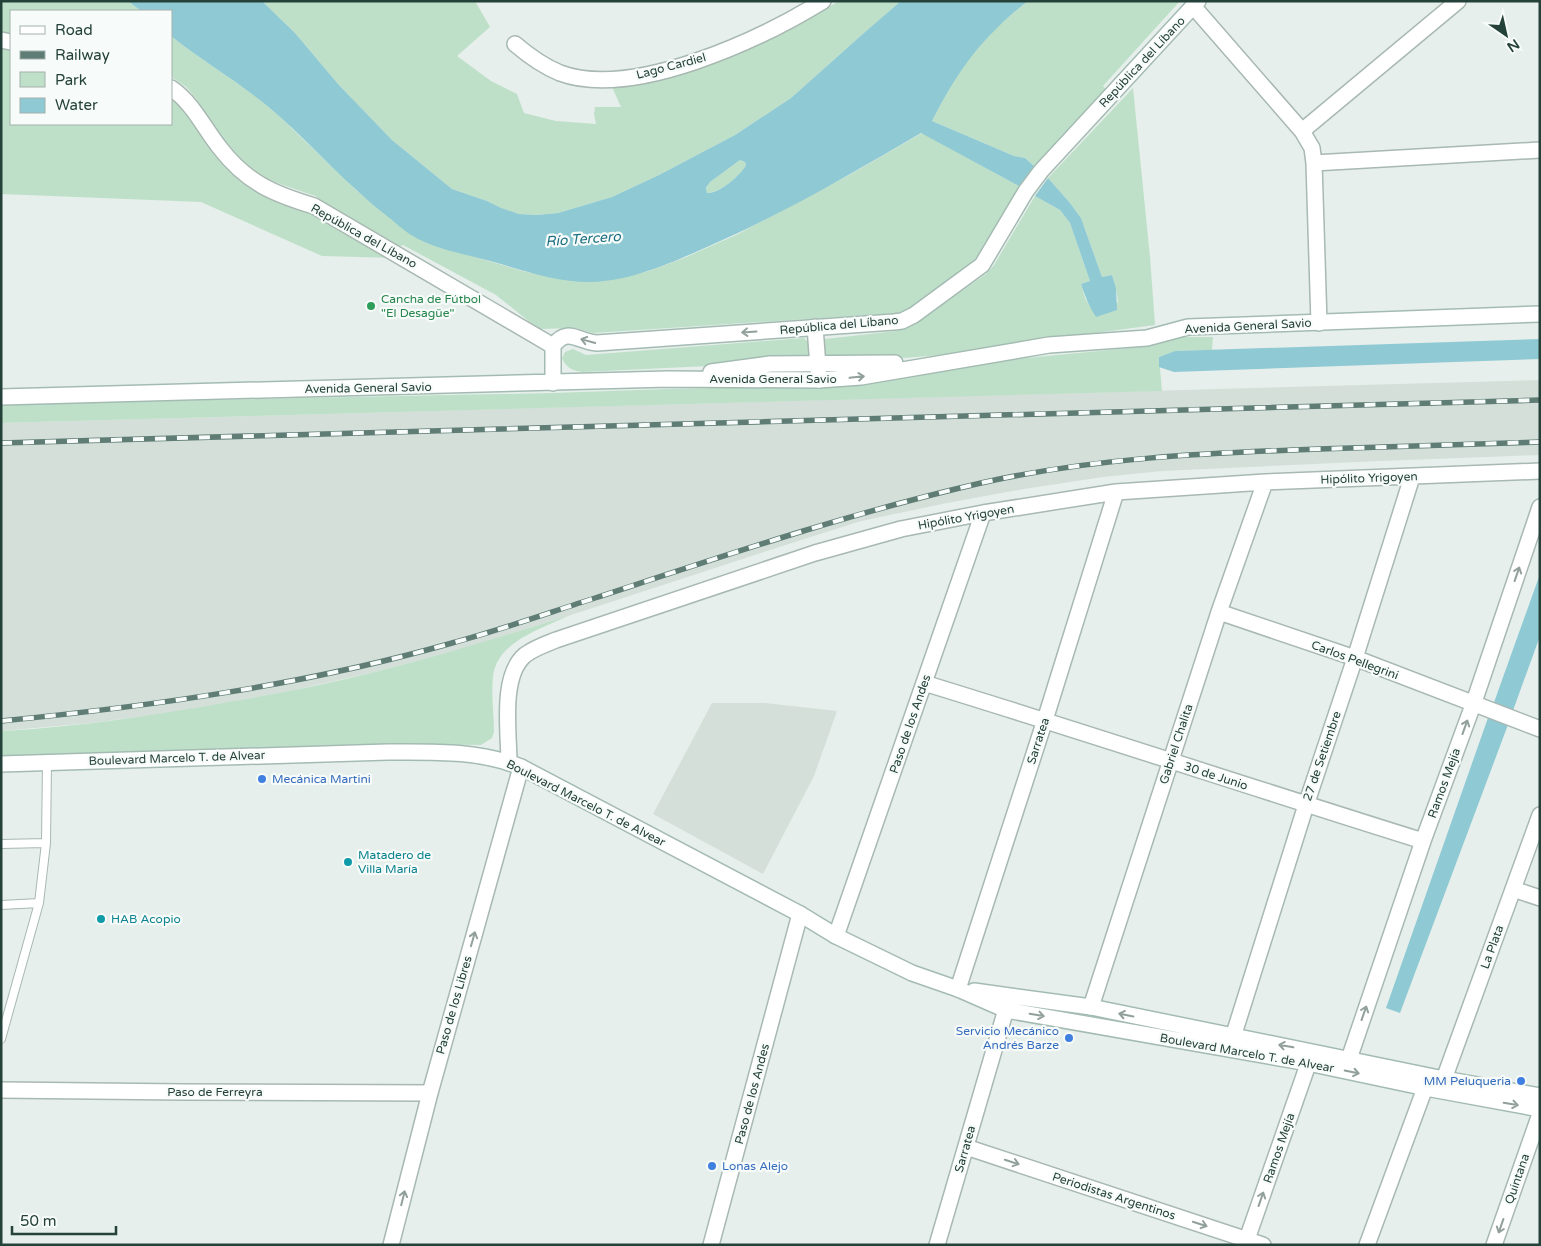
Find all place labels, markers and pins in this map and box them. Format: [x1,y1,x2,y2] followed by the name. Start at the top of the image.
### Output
[381,292,481,320] place label: Cancha de Fútbol "El Desagüe"
[365,300,377,312] marker: Cancha de Fútbol "El Desagüe"
[272,772,371,786] place label: Mecánica Martini
[256,773,268,785] marker: Mecánica Martini
[358,848,431,876] place label: Matadero de Villa María
[342,856,354,868] marker: Matadero de Villa María
[111,912,181,926] place label: HAB Acopio
[95,913,107,925] marker: HAB Acopio
[956,1024,1059,1052] place label: Servicio Mecánico Andrés Barze
[1063,1032,1075,1044] marker: Servicio Mecánico Andrés Barze
[1424,1074,1511,1088] place label: MM Peluqueria
[1515,1075,1527,1087] marker: MM Peluqueria
[722,1159,788,1173] place label: Lonas Alejo
[706,1160,718,1172] marker: Lonas Alejo

